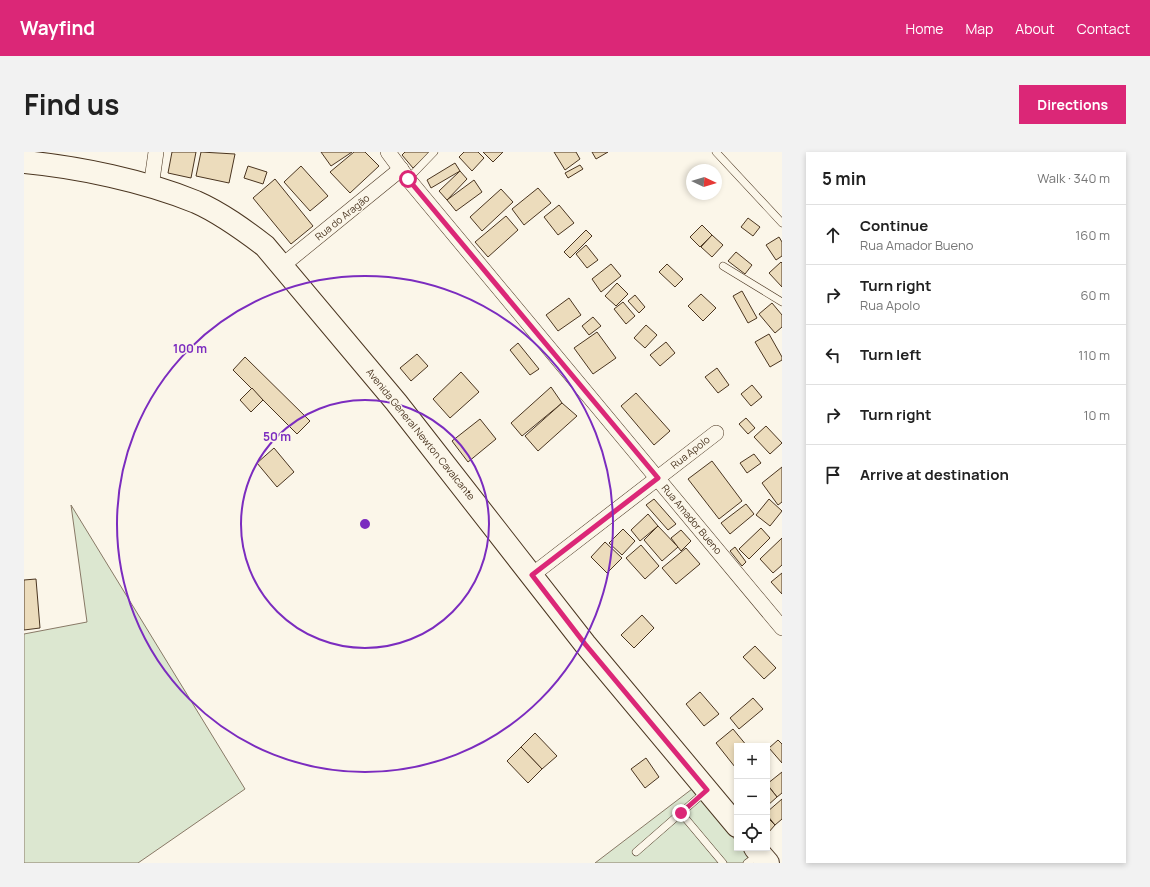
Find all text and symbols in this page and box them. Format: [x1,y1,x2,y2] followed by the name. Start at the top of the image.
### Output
[20,15,95,41] text: Wayfind
[906,19,943,38] text: Home
[965,19,993,38] text: Map
[1015,19,1055,38] text: About
[1077,19,1130,38] text: Contact
[24,85,119,123] text: Find us
[1019,85,1126,124] button: Directions
[686,164,722,200] north arrow
[822,167,866,190] text: 5 min
[1037,169,1110,187] text: Walk · 340 m
[399,170,417,188] route start
[312,191,372,243] street label: Rua do Aragão
[860,215,928,236] text: Continue
[822,224,844,246] icon: ahead
[1075,226,1110,244] text: 160 m
[860,236,973,254] text: Rua Amador Bueno
[860,275,931,296] text: Turn right
[822,284,844,306] icon: right
[1080,286,1110,304] text: 60 m
[860,296,920,314] text: Rua Apolo
[173,340,207,357] text: 100 m
[822,344,844,366] icon: left
[860,344,922,365] text: Turn left
[1078,346,1110,364] text: 110 m
[363,365,479,503] street label: Avenida General Newton Cavalcante
[822,404,844,426] icon: right
[860,404,931,425] text: Turn right
[1083,406,1110,424] text: 10 m
[263,428,291,445] text: 50 m
[667,432,713,472] street label: Rua Apolo
[822,464,844,486] icon: arrive
[860,464,1009,485] text: Arrive at destination
[659,481,725,557] street label: Rua Amador Bueno
[358,517,372,531] centre of rings
[734,743,770,851] map controls
[734,743,770,779] button: +
[734,779,770,815] button: −
[672,804,690,822] route end
[734,815,770,851] button: locate

